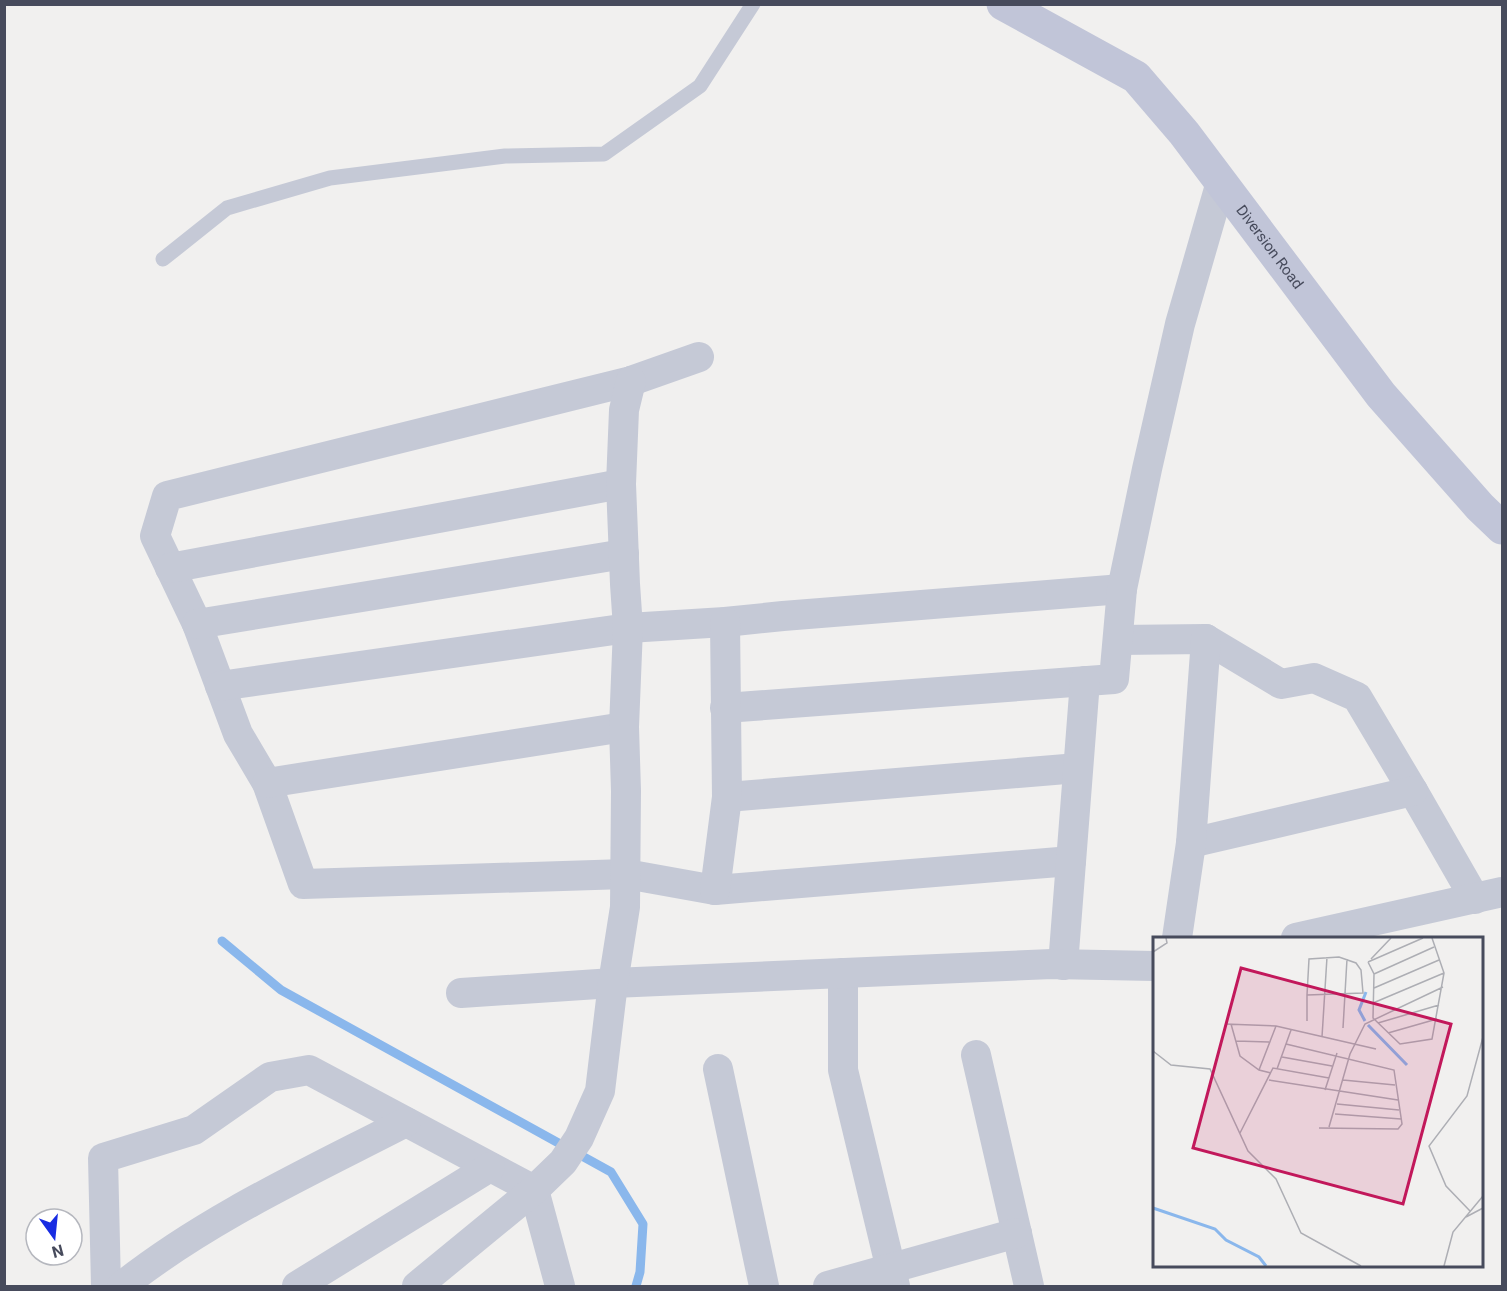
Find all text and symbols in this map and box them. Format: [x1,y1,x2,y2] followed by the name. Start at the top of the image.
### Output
[1232,201,1307,292] street label: Diversion Road
[1153,937,1483,1267] inset map
[24,1207,84,1267] north arrow
[50,1240,66,1262] text: N

